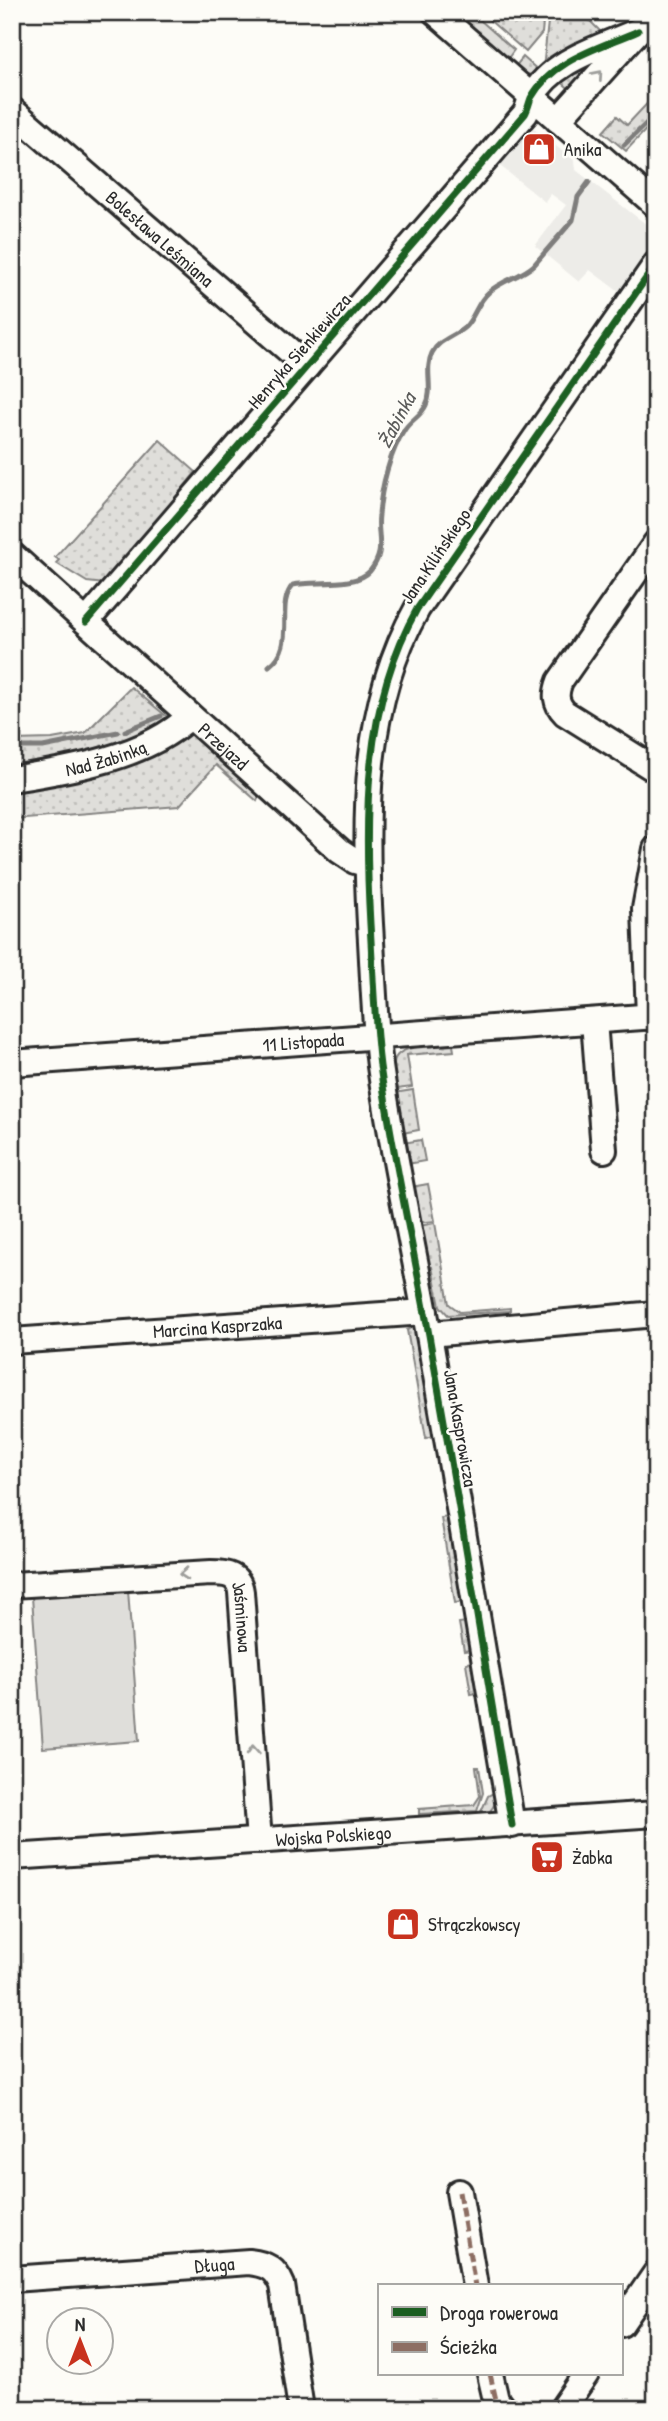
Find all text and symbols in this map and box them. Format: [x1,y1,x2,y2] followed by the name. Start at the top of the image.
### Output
[590,71,602,84] one-way arrow
[520,130,558,168] shop icon: Anika
[564,136,602,162] place label: Anika
[100,184,220,293] street label: Bolesława Leśmiana
[242,287,357,414] street label: Henryka Sienkiewicza
[369,385,424,453] water label: Żabinka
[393,503,477,609] street label: Jana Kilińskiego
[193,716,255,776] street label: Przejazd
[63,733,151,782] street label: Nad Żabinką
[262,1026,345,1058] street label: 11 Listopada
[152,1309,283,1344] street label: Marcina Kasprzaka
[438,1367,484,1489] street label: Jana Kasprowicza
[178,1566,189,1581] one-way arrow
[226,1576,258,1654] street label: Jaśminowa
[246,1744,261,1755] one-way arrow
[275,1819,392,1852] street label: Wojska Polskiego
[528,1838,566,1876] supermarket icon: Żabka
[572,1844,613,1870] place label: Żabka
[384,1905,422,1943] shop icon: Strączkowscy
[428,1911,521,1937] place label: Strączkowscy
[194,2250,236,2279] street label: Długa
[378,2284,622,2376] legend
[440,2298,558,2327] text: Droga rowerowa
[46,2306,116,2376] north arrow
[75,2311,85,2337] text: N
[440,2332,497,2361] text: Ścieżka

